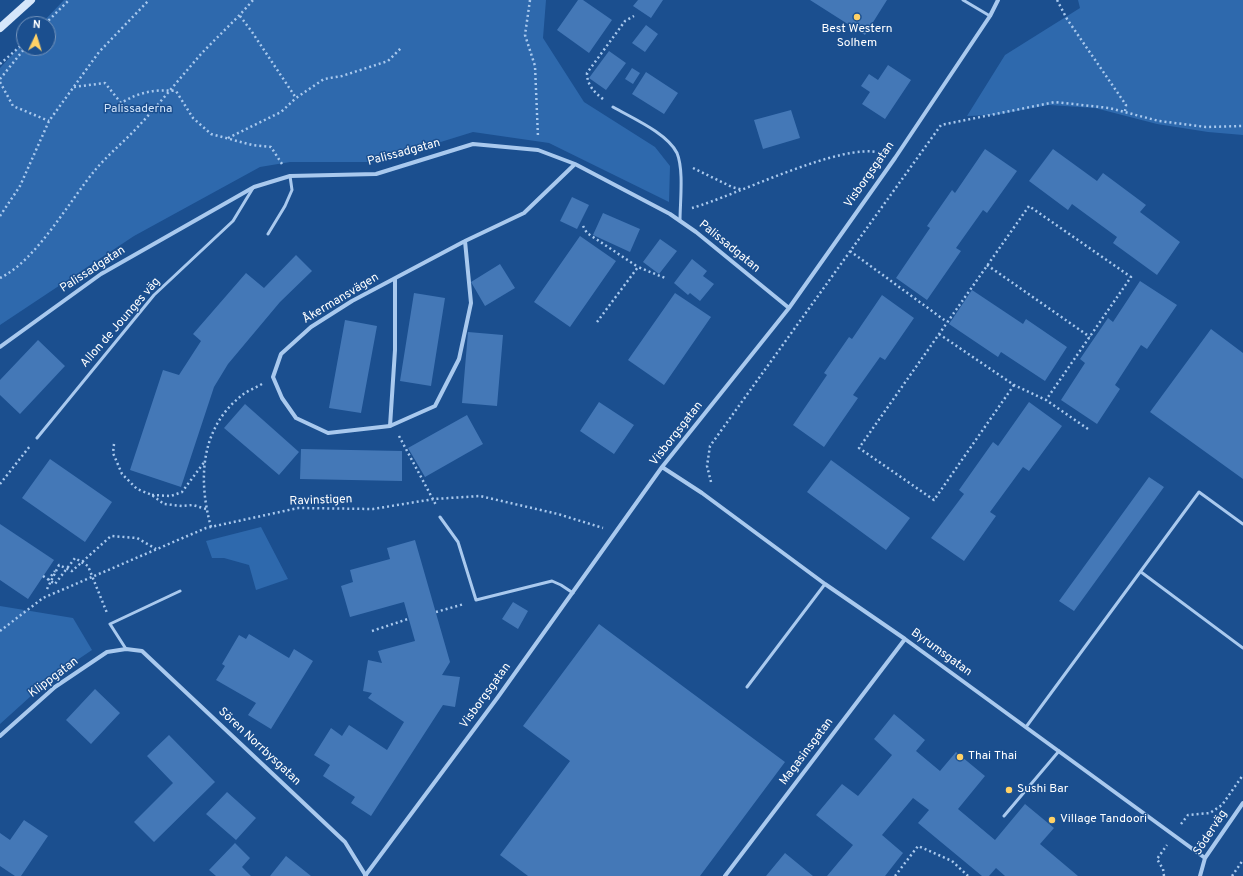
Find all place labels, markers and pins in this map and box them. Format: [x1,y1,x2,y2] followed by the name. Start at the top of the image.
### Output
[852,12,862,22] marker: Best Western Solhem
[821,23,893,51] place label: Best Western Solhem
[968,750,1017,764] place label: Thai Thai
[955,752,965,762] marker: Thai Thai
[1017,783,1068,797] place label: Sushi Bar
[1004,785,1014,795] marker: Sushi Bar
[1060,813,1147,827] place label: Village Tandoori
[1047,815,1057,825] marker: Village Tandoori

